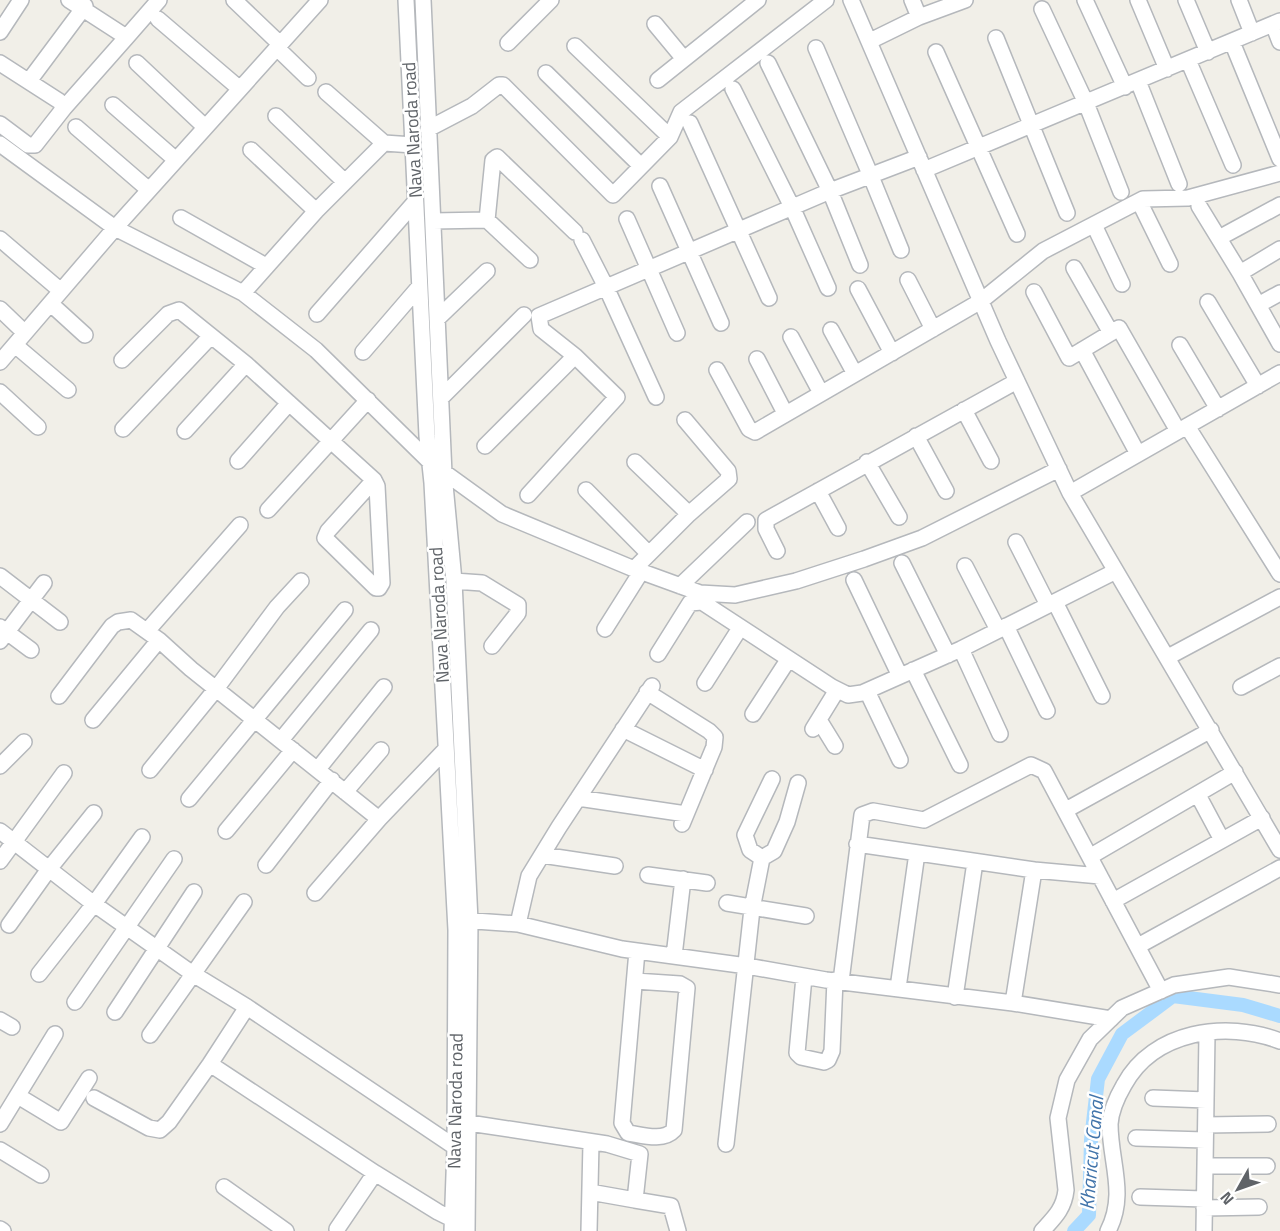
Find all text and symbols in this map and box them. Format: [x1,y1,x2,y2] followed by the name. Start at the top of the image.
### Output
[395,61,429,199] street label: Nava Naroda road
[422,546,456,684] street label: Nava Naroda road
[440,1033,470,1169] street label: Nava Naroda road
[1071,1092,1112,1211] water label: Kharicut Canal
[1208,1159,1268,1219] north arrow
[1214,1187,1239,1211] text: N

